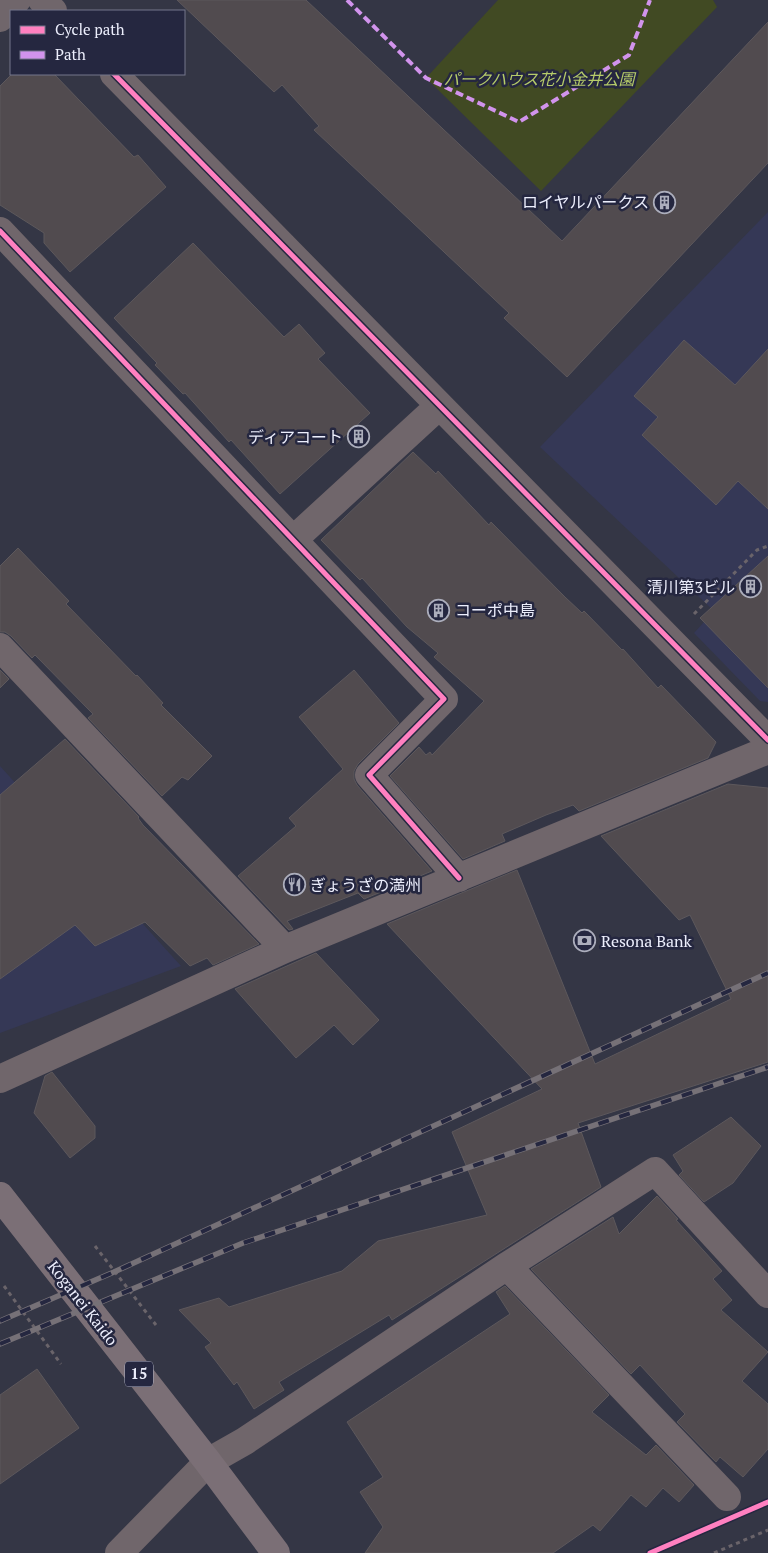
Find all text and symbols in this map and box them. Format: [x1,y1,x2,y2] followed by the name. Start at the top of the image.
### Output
[10,10,185,75] legend
[55,19,125,39] text: Cycle path
[55,44,86,64] text: Path
[443,68,637,90] park label: パークハウス花小金井公園
[653,190,677,214] building icon: ロイヤルパークス
[522,191,649,213] place label: ロイヤルパークス
[347,425,371,449] building icon: ディアコート
[248,426,343,448] place label: ディアコート
[739,575,763,599] building icon: 清川第3ビル
[646,576,735,598] place label: 清川第3ビル
[427,598,451,622] building icon: コーポ中島
[455,599,535,621] place label: コーポ中島
[282,873,306,897] restaurant icon: ぎょうざの満州
[310,874,421,896] place label: ぎょうざの満州
[573,929,597,953] bank icon: Resona Bank
[601,930,693,952] place label: Resona Bank
[43,1256,123,1350] street label: Koganei Kaido
[125,1362,153,1386] road number: 15

